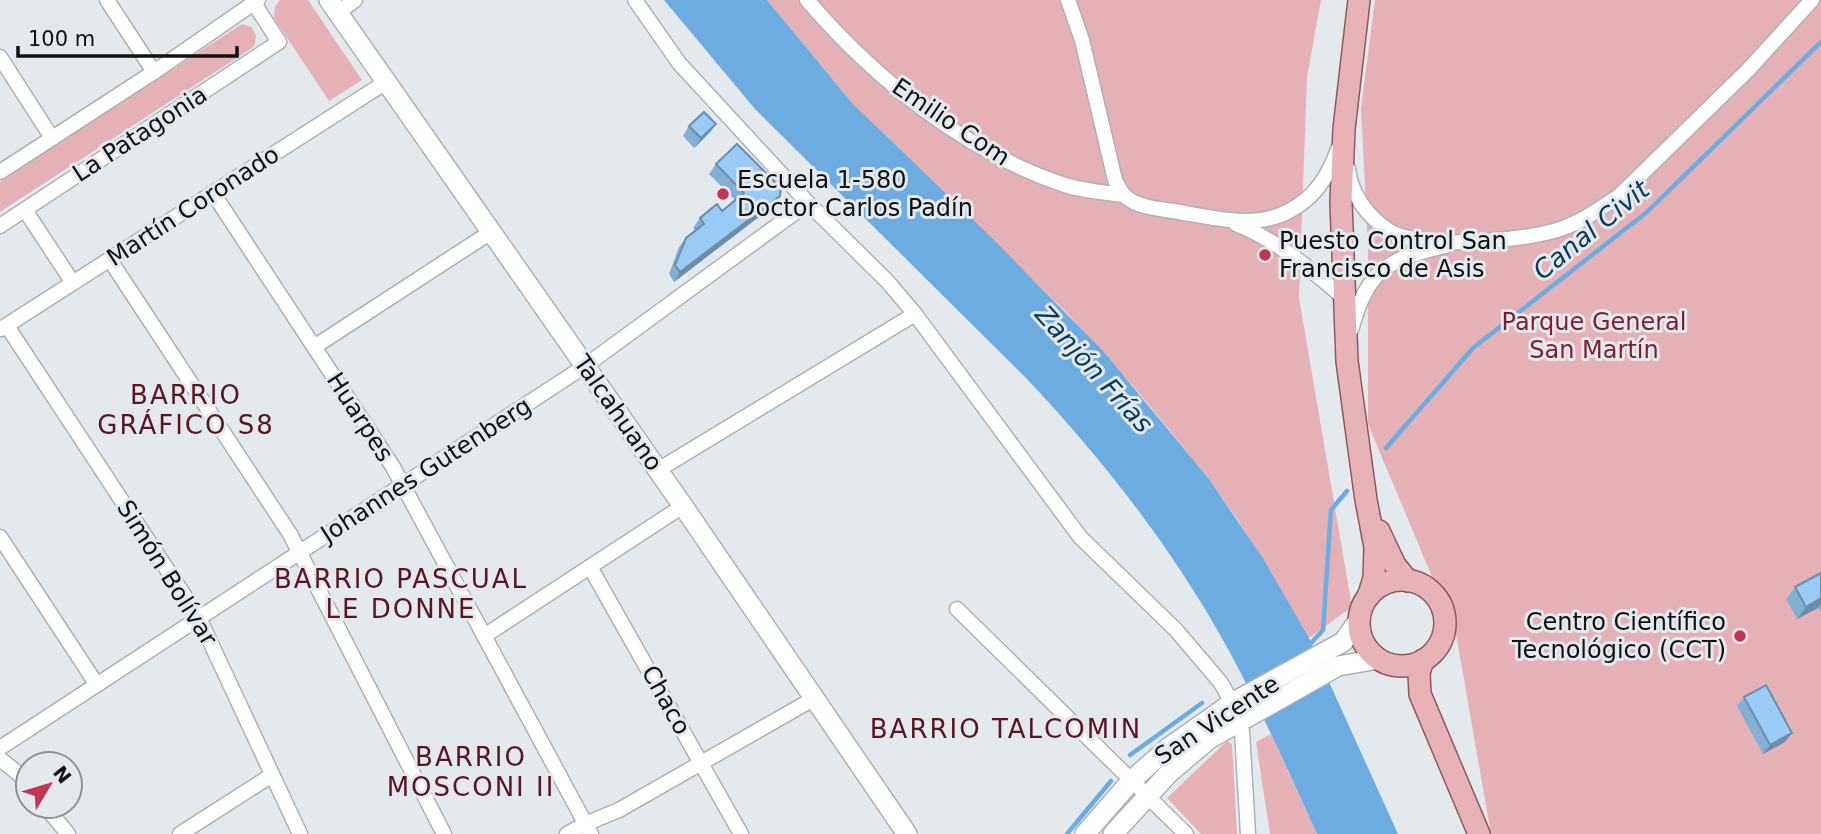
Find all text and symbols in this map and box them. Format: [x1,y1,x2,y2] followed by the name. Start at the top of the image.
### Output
[18,14,236,58] scale bar
[28,27,95,51] text: 100 m
[887,72,1015,172] street label: Emilio Com
[68,80,212,188] street label: La Patagonia
[102,140,284,272] street label: Martín Coronado
[737,166,973,222] place label: Escuela 1-580 Doctor Carlos Padín
[1527,174,1656,286] water label: Canal Civit
[715,186,731,202] marker: Escuela 1-580 Doctor Carlos Padín
[1279,227,1507,283] place label: Puesto Control San Francisco de Asis
[1257,247,1273,263] marker: Puesto Control San Francisco de Asis
[1029,299,1159,439] water label: Zanjón Frías
[1502,308,1686,364] park label: Parque General San Martín
[567,349,668,476] street label: Talcahuano
[321,367,399,467] street label: Huarpes
[97,380,275,440] district label: BARRIO GRÁFICO S8
[314,392,536,550] street label: Johannes Gutenberg
[111,495,223,651] street label: Simón Bolívar
[274,564,528,624] district label: BARRIO PASCUAL LE DONNE
[1511,608,1726,664] place label: Centro Científico Tecnológico (CCT)
[1732,628,1748,644] marker: Centro Científico Tecnológico (CCT)
[636,661,696,739] street label: Chaco
[1150,669,1284,771] street label: San Vicente
[870,714,1142,744] district label: BARRIO TALCOMIN
[387,742,555,802] district label: BARRIO MOSCONI II
[14,750,84,820] north arrow
[49,761,76,788] text: N

